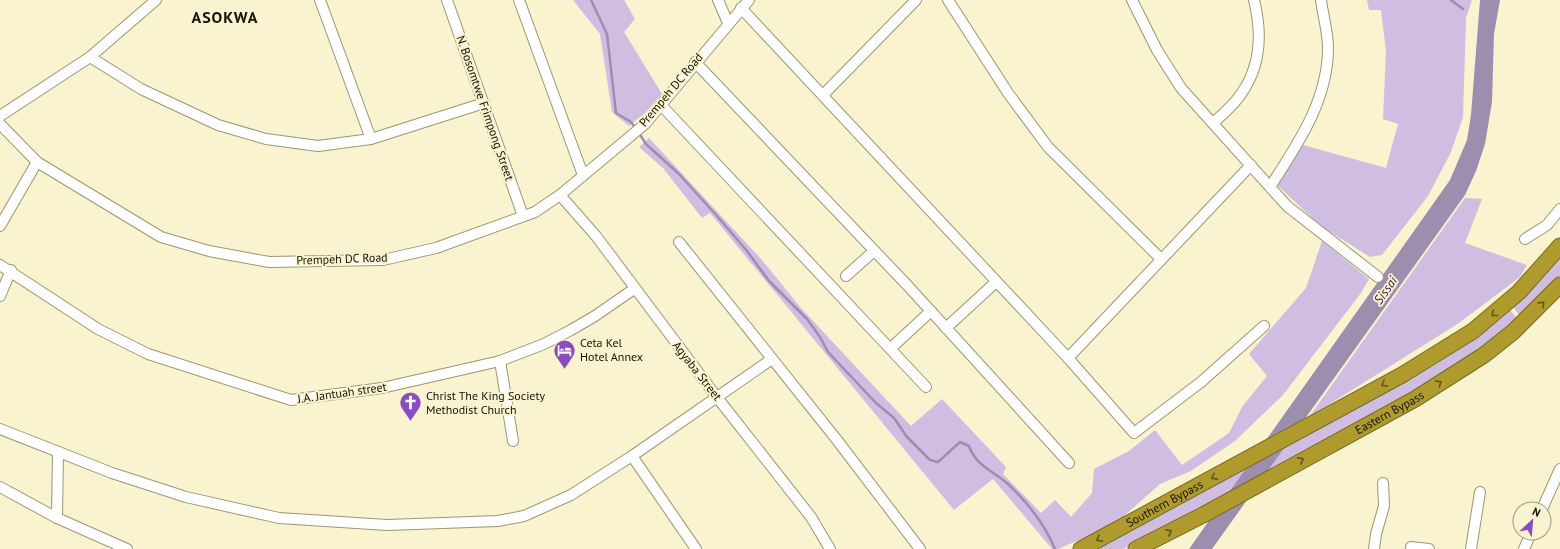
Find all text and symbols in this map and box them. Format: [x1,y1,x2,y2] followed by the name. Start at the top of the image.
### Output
[191,7,259,27] district label: ASOKWA
[454,33,517,182] street label: N. Bosomtwe Frimpong Street
[635,50,706,130] street label: Prempeh DC Road
[296,249,388,268] street label: Prempeh DC Road
[1370,273,1401,307] water label: Sissai
[1537,301,1545,309] one-way arrow
[1491,309,1498,316] one-way arrow
[580,335,643,364] place label: Ceta Kel Hotel Annex
[551,337,577,370] hotel icon: Ceta Kel Hotel Annex
[670,338,725,403] street label: Agyaba Street
[295,379,387,406] street label: J.A. Jantuah street
[1381,380,1389,387] one-way arrow
[1435,380,1442,388] one-way arrow
[1352,387,1427,437] street label: Eastern Bypass
[426,388,546,417] place label: Christ The King Society Methodist Church
[398,390,424,423] church icon: Christ The King Society Methodist Church
[1297,457,1304,464] one-way arrow
[1211,472,1218,480] one-way arrow
[1123,476,1205,530] street label: Southern Bypass
[1512,501,1552,541] north arrow
[1530,504,1543,520] text: N
[1165,529,1172,537] one-way arrow
[1096,534,1104,542] one-way arrow

